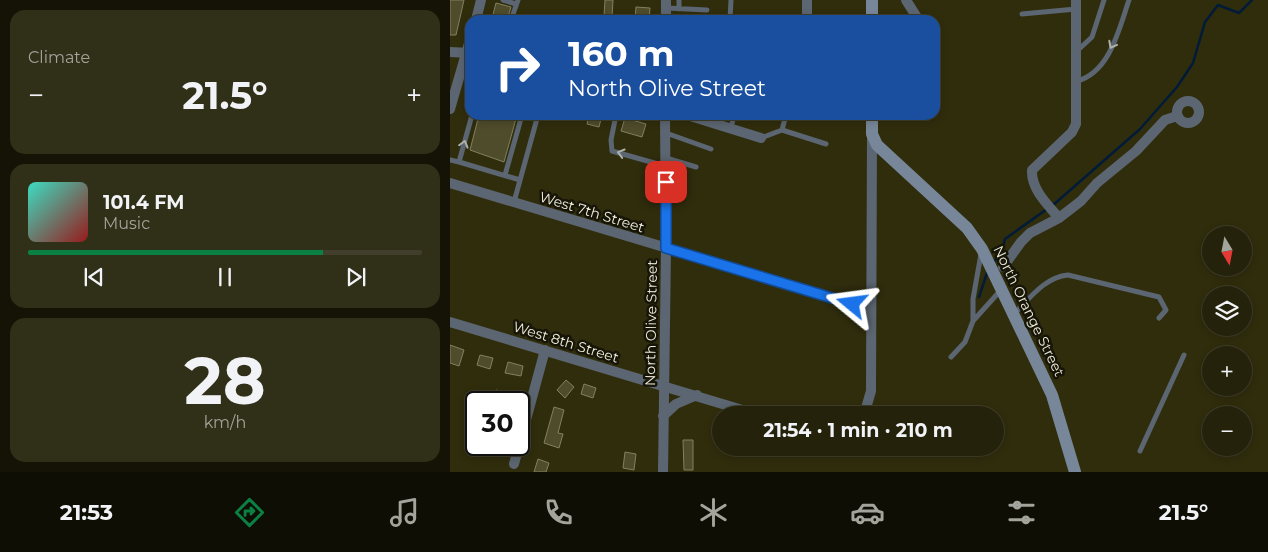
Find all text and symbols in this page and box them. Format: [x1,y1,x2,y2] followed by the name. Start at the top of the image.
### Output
[568,32,674,75] text: 160 m
[485,35,550,100] icon: right
[1108,40,1118,49] one-way arrow
[28,48,90,67] text: Climate
[182,72,268,119] text: 21.5°
[568,75,766,102] text: North Olive Street
[28,78,44,112] text: −
[406,78,422,112] text: +
[458,141,468,149] one-way arrow
[618,149,626,159] one-way arrow
[645,161,687,203] pin
[652,168,680,196] icon: arrive
[537,188,647,237] street label: West 7th Street
[103,191,184,214] text: 101.4 FM
[103,214,150,233] text: Music
[1202,226,1252,276] north arrow
[1202,226,1252,456] map controls
[989,243,1069,380] street label: North Orange Street
[641,260,661,386] street label: North Olive Street
[80,263,108,291] icon: previous
[211,263,239,291] icon: pause
[342,263,370,291] icon: next
[825,277,877,329] position arrow
[1202,286,1252,336] button: layers
[511,317,621,367] street label: West 8th Street
[184,341,266,420] text: 28
[1202,346,1252,396] button: +
[465,391,530,456] speed limit sign: 30
[1202,406,1252,456] button: −
[204,413,246,432] text: km/h
[763,419,953,442] text: 21:54 · 1 min · 210 m
[232,495,267,530] icon: directions
[387,495,422,530] icon: music
[541,495,576,530] icon: phone
[696,495,731,530] icon: climate
[850,495,885,530] icon: car
[1004,495,1039,530] icon: filters
[60,499,113,526] text: 21:53
[1159,499,1208,526] text: 21.5°

